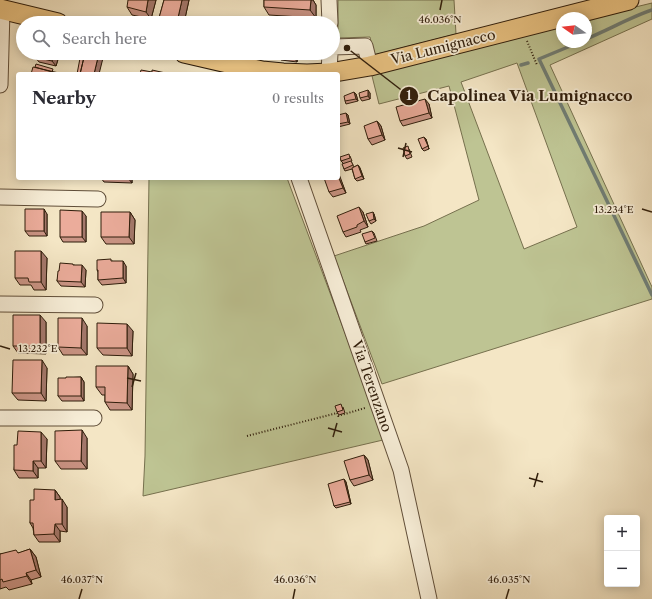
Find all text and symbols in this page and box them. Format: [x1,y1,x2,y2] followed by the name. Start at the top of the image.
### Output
[556,12,592,48] north arrow
[418,13,462,26] text: 46.036°N
[16,16,340,60] search box
[388,25,497,69] street label: Via Lumignacco
[30,27,52,49] icon: search
[62,29,147,48] text: Search here
[399,82,641,109] callout: Capolinea Via Lumignacco
[427,86,633,105] text: Capolinea Via Lumignacco
[32,88,96,108] text: Nearby
[406,88,412,103] text: 1
[272,90,324,106] text: 0 results
[594,203,634,216] text: 13.234°E
[348,337,396,434] street label: Via Terenzano
[18,342,58,355] text: 13.232°E
[604,515,640,587] map controls
[604,515,640,551] button: +
[604,551,640,587] button: −
[61,573,103,586] text: 46.037°N
[273,573,317,586] text: 46.036°N
[488,573,530,586] text: 46.035°N

